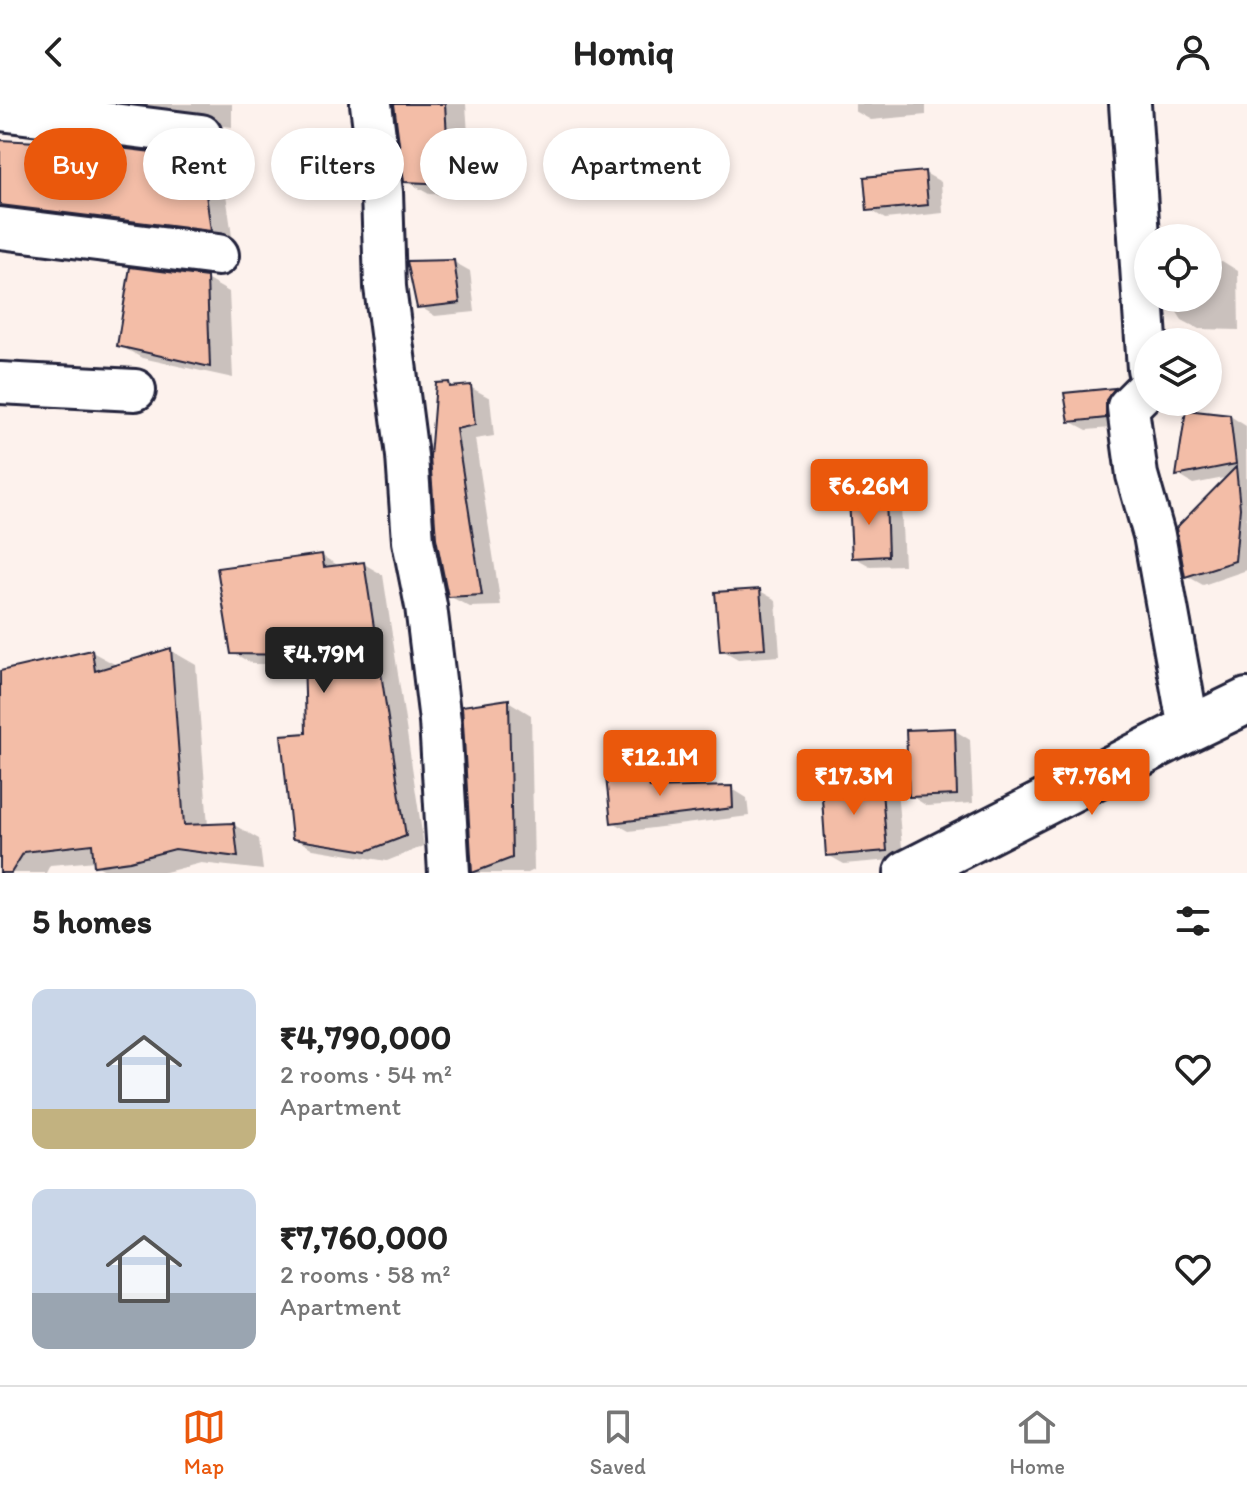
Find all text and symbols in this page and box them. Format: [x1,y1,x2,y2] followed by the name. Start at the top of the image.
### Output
[32,30,76,74] icon: back
[1171,30,1215,74] icon: person
[573,31,674,74] text: Homiq
[24,128,127,200] chip: Buy
[143,128,255,200] chip: Rent
[271,128,404,200] chip: Filters
[420,128,527,200] chip: New
[543,128,730,200] chip: Apartment
[1134,224,1222,416] map controls
[1134,224,1222,312] button: locate
[1134,328,1222,416] button: layers
[804,459,934,527] pin: ₹6.26M
[829,469,909,501] text: ₹6.26M
[259,627,389,695] pin: ₹4.79M
[283,637,365,669] text: ₹4.79M
[595,730,725,798] pin: ₹12.1M
[621,740,699,772] text: ₹12.1M
[789,749,919,817] pin: ₹17.3M
[1027,749,1157,817] pin: ₹7.76M
[815,759,893,791] text: ₹17.3M
[1052,759,1132,791] text: ₹7.76M
[1171,899,1215,943] icon: filters
[32,901,152,942] text: 5 homes
[280,1017,452,1058] text: ₹4,790,000
[96,1021,192,1117] icon: home
[1171,1047,1215,1091] icon: heart
[280,1058,452,1090] text: 2 rooms · 54 m²
[280,1090,401,1122] text: Apartment
[280,1217,448,1258] text: ₹7,760,000
[96,1221,192,1317] icon: home
[1171,1247,1215,1291] icon: heart
[280,1258,451,1290] text: 2 rooms · 58 m²
[280,1290,401,1322] text: Apartment
[182,1405,226,1480] tab: Map
[590,1405,646,1480] tab: Saved
[1010,1405,1065,1480] tab: Home

